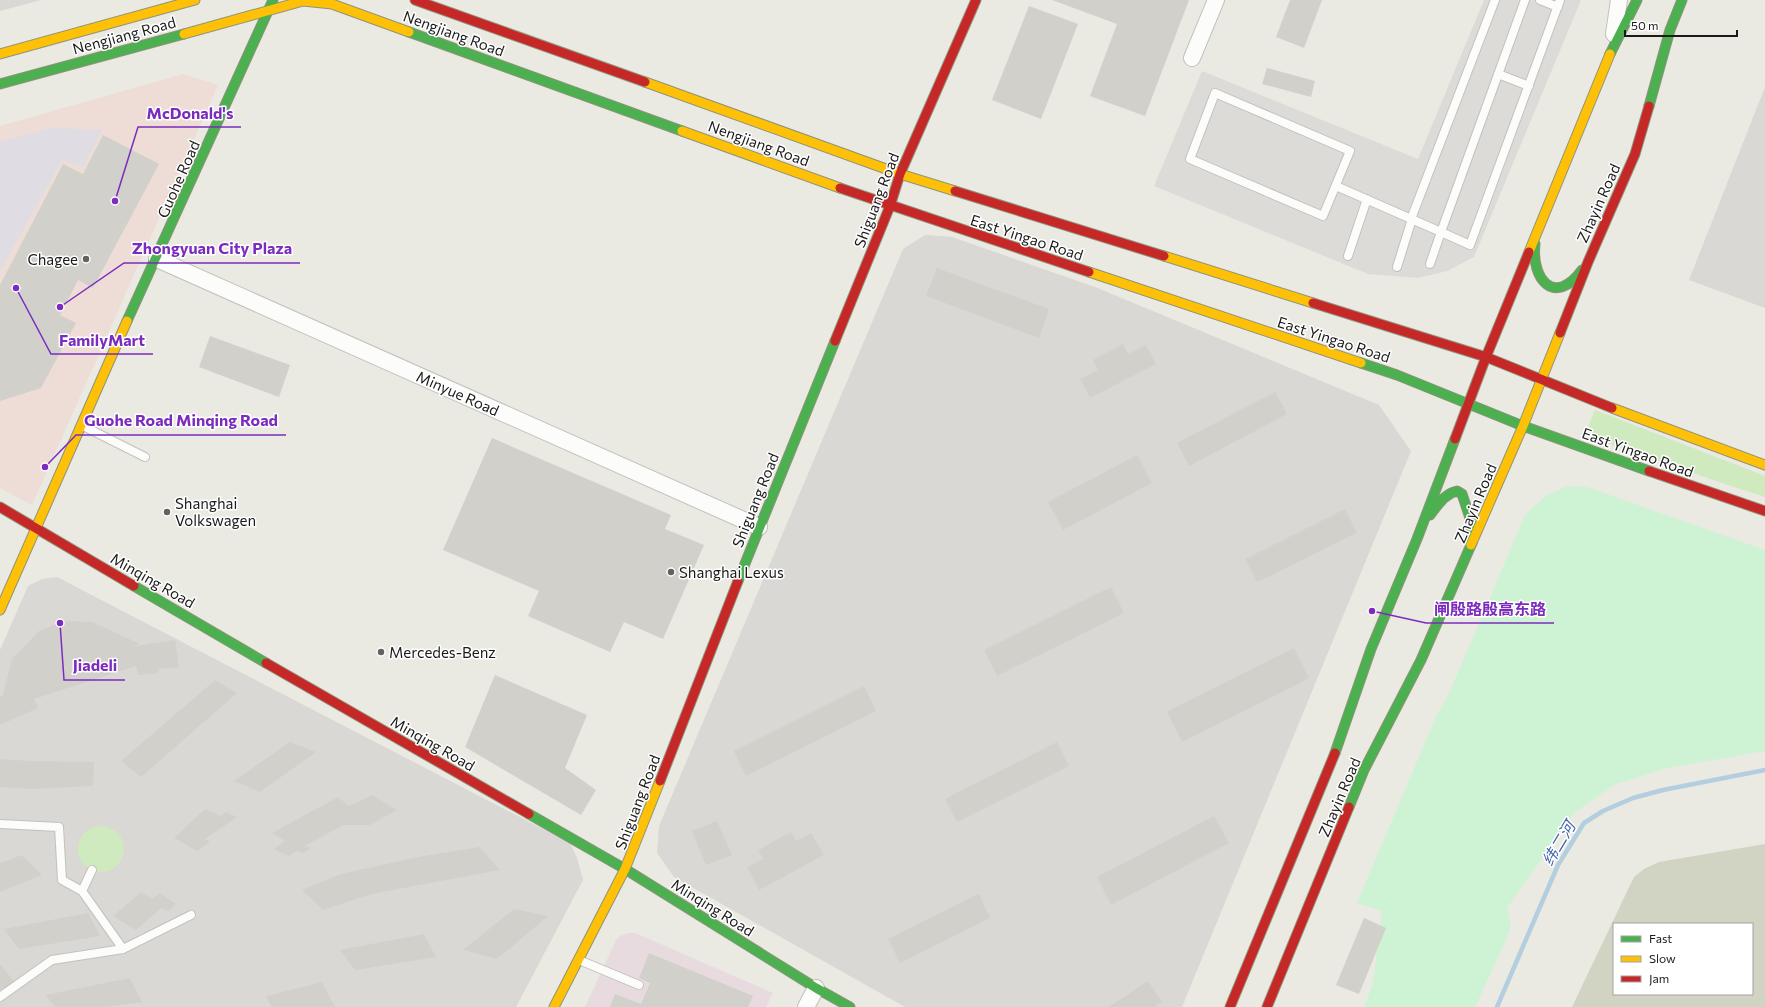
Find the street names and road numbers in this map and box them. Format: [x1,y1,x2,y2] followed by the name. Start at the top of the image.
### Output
[401,6,507,60] street label: Nengjiang Road
[70,13,178,57] street label: Nengjiang Road
[706,116,812,170] street label: Nengjiang Road
[153,138,203,220] street label: Guohe Road
[850,150,902,250] street label: Shiguang Road
[1573,161,1623,245] street label: Zhayin Road
[968,210,1086,264] street label: East Yingao Road
[1275,312,1393,366] street label: East Yingao Road
[414,367,502,419] street label: Minyue Road
[1580,423,1696,481] street label: East Yingao Road
[728,450,782,550] street label: Shiguang Road
[1450,461,1500,545] street label: Zhayin Road
[108,549,198,611] street label: Minqing Road
[388,712,478,774] street label: Minqing Road
[611,752,663,852] street label: Shiguang Road
[1314,755,1364,839] street label: Zhayin Road
[668,874,758,940] street label: Minqing Road

